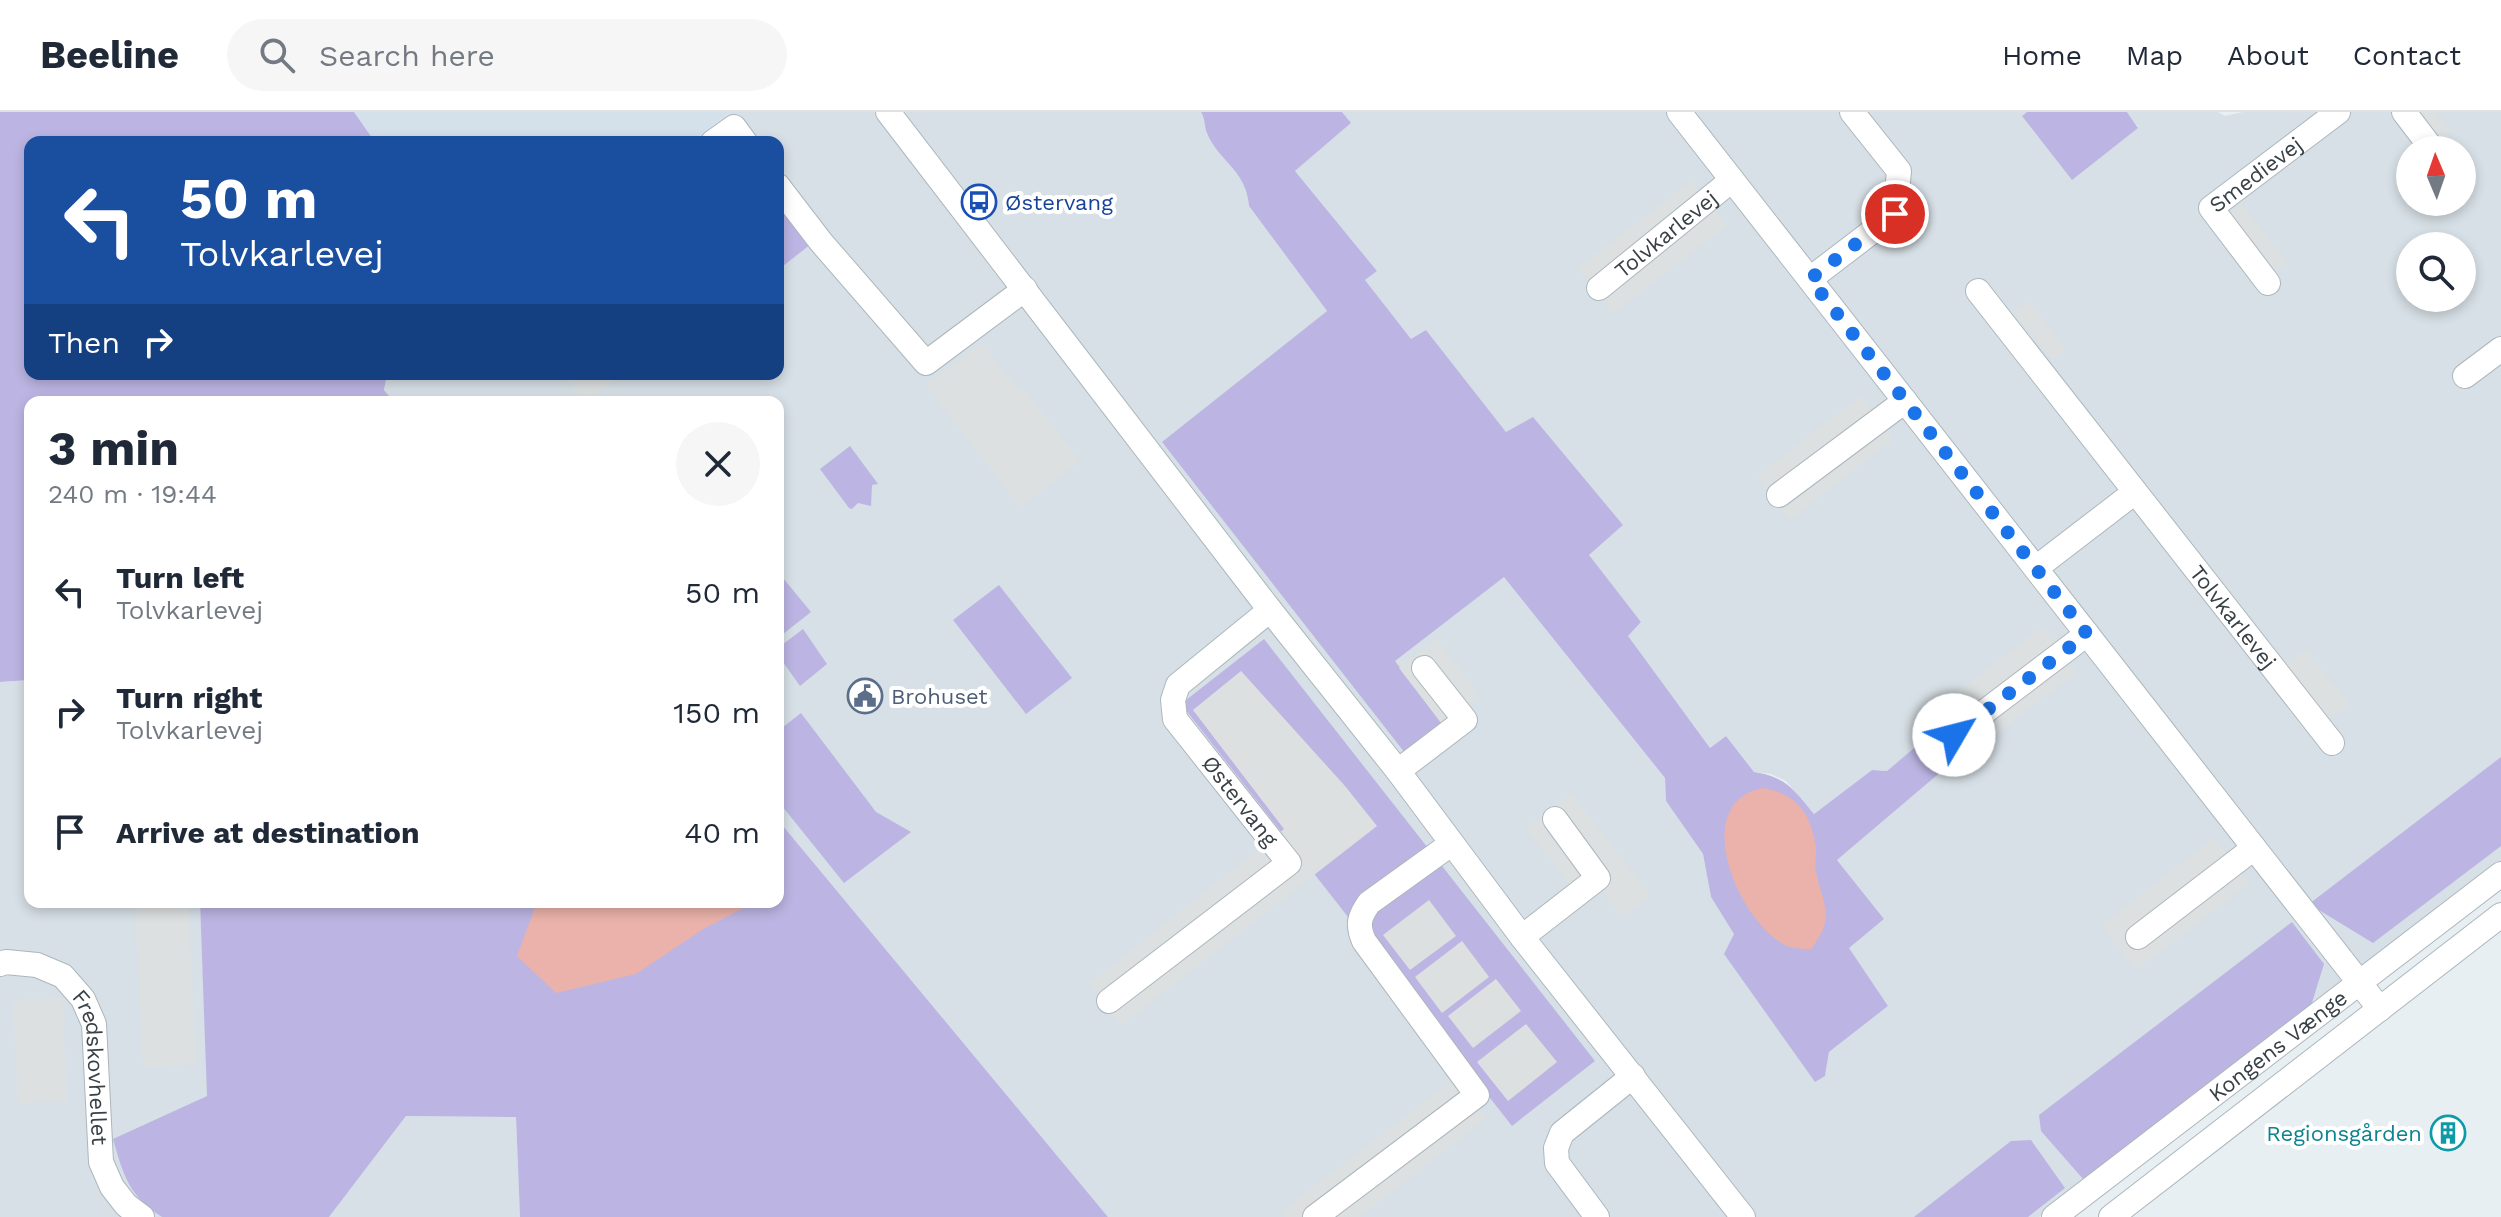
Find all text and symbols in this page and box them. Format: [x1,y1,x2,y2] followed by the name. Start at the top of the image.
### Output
[227,19,787,91] search box
[40,33,179,77] text: Beeline
[255,33,299,77] icon: search
[319,38,495,73] text: Search here
[2002,39,2082,72] text: Home
[2126,39,2183,72] text: Map
[2227,39,2309,72] text: About
[2353,39,2461,72] text: Contact
[2204,131,2307,217] street label: Smedievej
[2396,136,2476,216] north arrow
[2396,136,2476,312] map controls
[180,166,317,232] text: 50 m
[48,168,152,272] icon: left
[1861,180,1929,248] pin
[960,183,998,221] bus stop icon: Østervang
[1609,185,1722,283] street label: Tolvkarlevej
[1005,190,1113,215] place label: Østervang
[1873,192,1917,236] icon: arrive
[2396,232,2476,312] button: search
[180,233,384,275] text: Tolvkarlevej
[136,320,180,364] icon: right
[48,325,120,360] text: Then
[48,420,179,477] text: 3 min
[676,422,760,506] button: close
[48,479,217,509] text: 240 m · 19:44
[116,560,244,595] text: Turn left
[2185,560,2282,674] street label: Tolvkarlevej
[48,570,92,614] icon: left
[685,575,760,610] text: 50 m
[116,595,263,625] text: Tolvkarlevej
[846,677,884,715] public building icon: Brohuset
[116,680,262,715] text: Turn right
[891,684,988,709] place label: Brohuset
[48,690,92,734] icon: right
[1912,693,1996,777] position arrow
[673,695,760,730] text: 150 m
[116,715,263,745] text: Tolvkarlevej
[1197,751,1283,851] street label: Østervang
[48,810,92,854] icon: arrive
[116,815,420,850] text: Arrive at destination
[684,815,760,850] text: 40 m
[68,984,113,1146] street label: Fredskovhellet
[2204,984,2352,1106] street label: Kongens Vænge
[2429,1114,2467,1152] building icon: Regionsgården
[2266,1121,2422,1146] place label: Regionsgården

